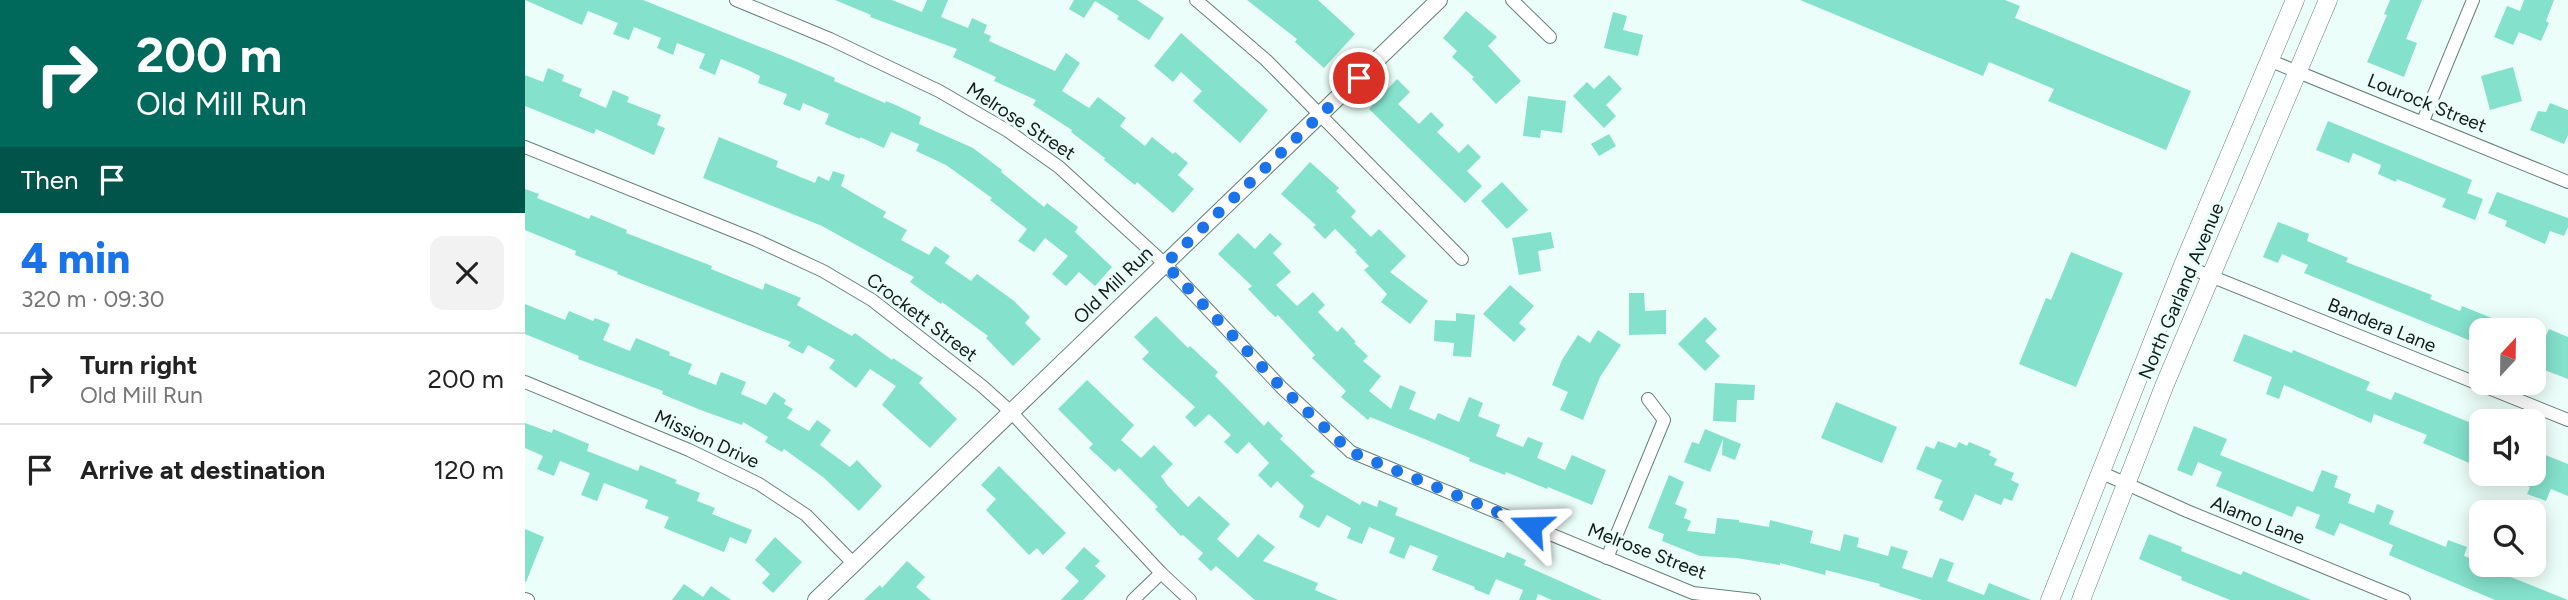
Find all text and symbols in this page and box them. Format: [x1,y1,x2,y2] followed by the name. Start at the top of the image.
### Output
[136,25,282,84] text: 200 m
[21,28,112,119] icon: right
[1329,48,1389,108] pin
[1340,59,1378,97] icon: arrive
[2364,69,2490,137] street label: Lourock Street
[962,77,1080,165] street label: Melrose Street
[136,85,307,123] text: Old Mill Run
[93,161,131,199] icon: arrive
[21,164,79,196] text: Then
[2133,199,2229,383] street label: North Garland Avenue
[21,233,130,284] text: 4 min
[430,236,504,310] button: close
[1069,242,1157,328] street label: Old Mill Run
[862,268,982,366] street label: Crockett Street
[21,285,164,313] text: 320 m · 09:30
[2324,293,2440,357] street label: Bandera Lane
[2469,318,2546,396] north arrow
[2469,318,2546,577] map controls
[80,349,197,381] text: Turn right
[21,360,59,398] icon: right
[428,363,504,395] text: 200 m
[80,381,203,409] text: Old Mill Run
[651,405,763,473] street label: Mission Drive
[2469,409,2546,486] button: sound
[21,451,59,489] icon: arrive
[80,454,325,486] text: Arrive at destination
[434,454,504,486] text: 120 m
[1494,489,1568,563] position arrow
[2208,491,2308,549] street label: Alamo Lane
[2469,500,2546,577] button: search
[1584,518,1710,584] street label: Melrose Street

